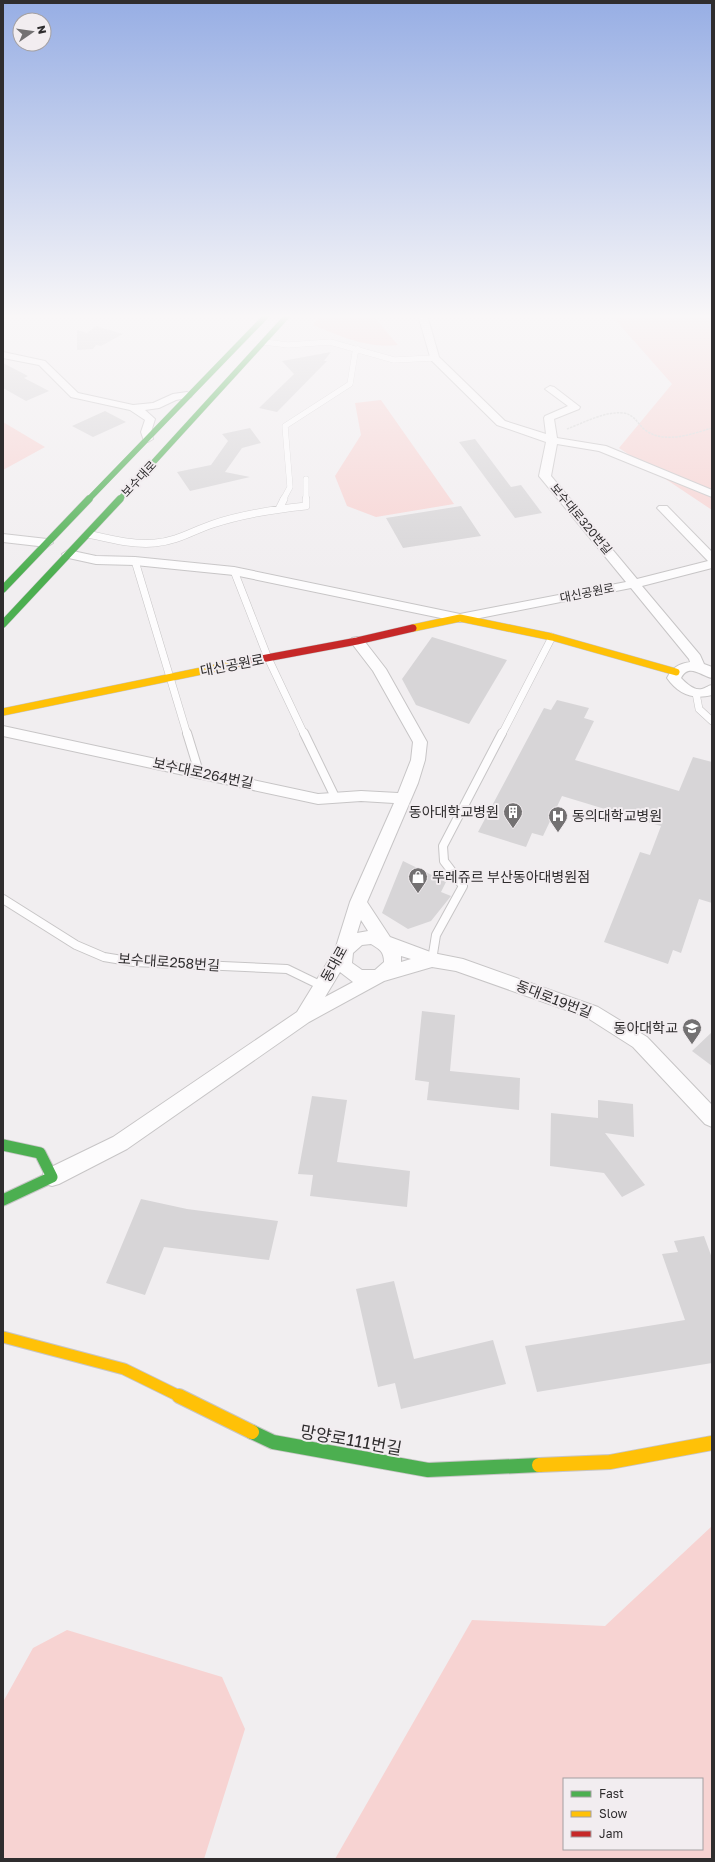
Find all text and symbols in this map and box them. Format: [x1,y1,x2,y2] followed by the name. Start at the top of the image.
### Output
[12,12,52,52] north arrow
[35,24,50,35] text: N
[118,457,159,500] street label: 보수대로
[547,480,615,557] street label: 보수대로320번길
[558,580,615,605] street label: 대신공원로
[199,650,265,679] street label: 대신공원로
[151,754,255,791] street label: 보수대로264번길
[502,801,524,829] building icon: 동아대학교병원
[409,803,499,820] place label: 동아대학교병원
[547,805,569,833] hospital icon: 동의대학교병원
[572,807,662,824] place label: 동의대학교병원
[407,866,429,894] shop icon: 뚜레쥬르 부산동아대병원점
[432,868,590,885] place label: 뚜레쥬르 부산동아대병원점
[317,943,350,985] street label: 동대로
[118,949,221,974] street label: 보수대로258번길
[514,976,594,1021] street label: 동대로19번길
[681,1017,703,1045] school or university icon: 동아대학교
[614,1019,678,1036] place label: 동아대학교
[299,1420,404,1459] street label: 망양로111번길
[563,1778,703,1850] legend
[599,1786,624,1801] text: Fast
[599,1806,627,1821] text: Slow
[599,1826,623,1841] text: Jam

